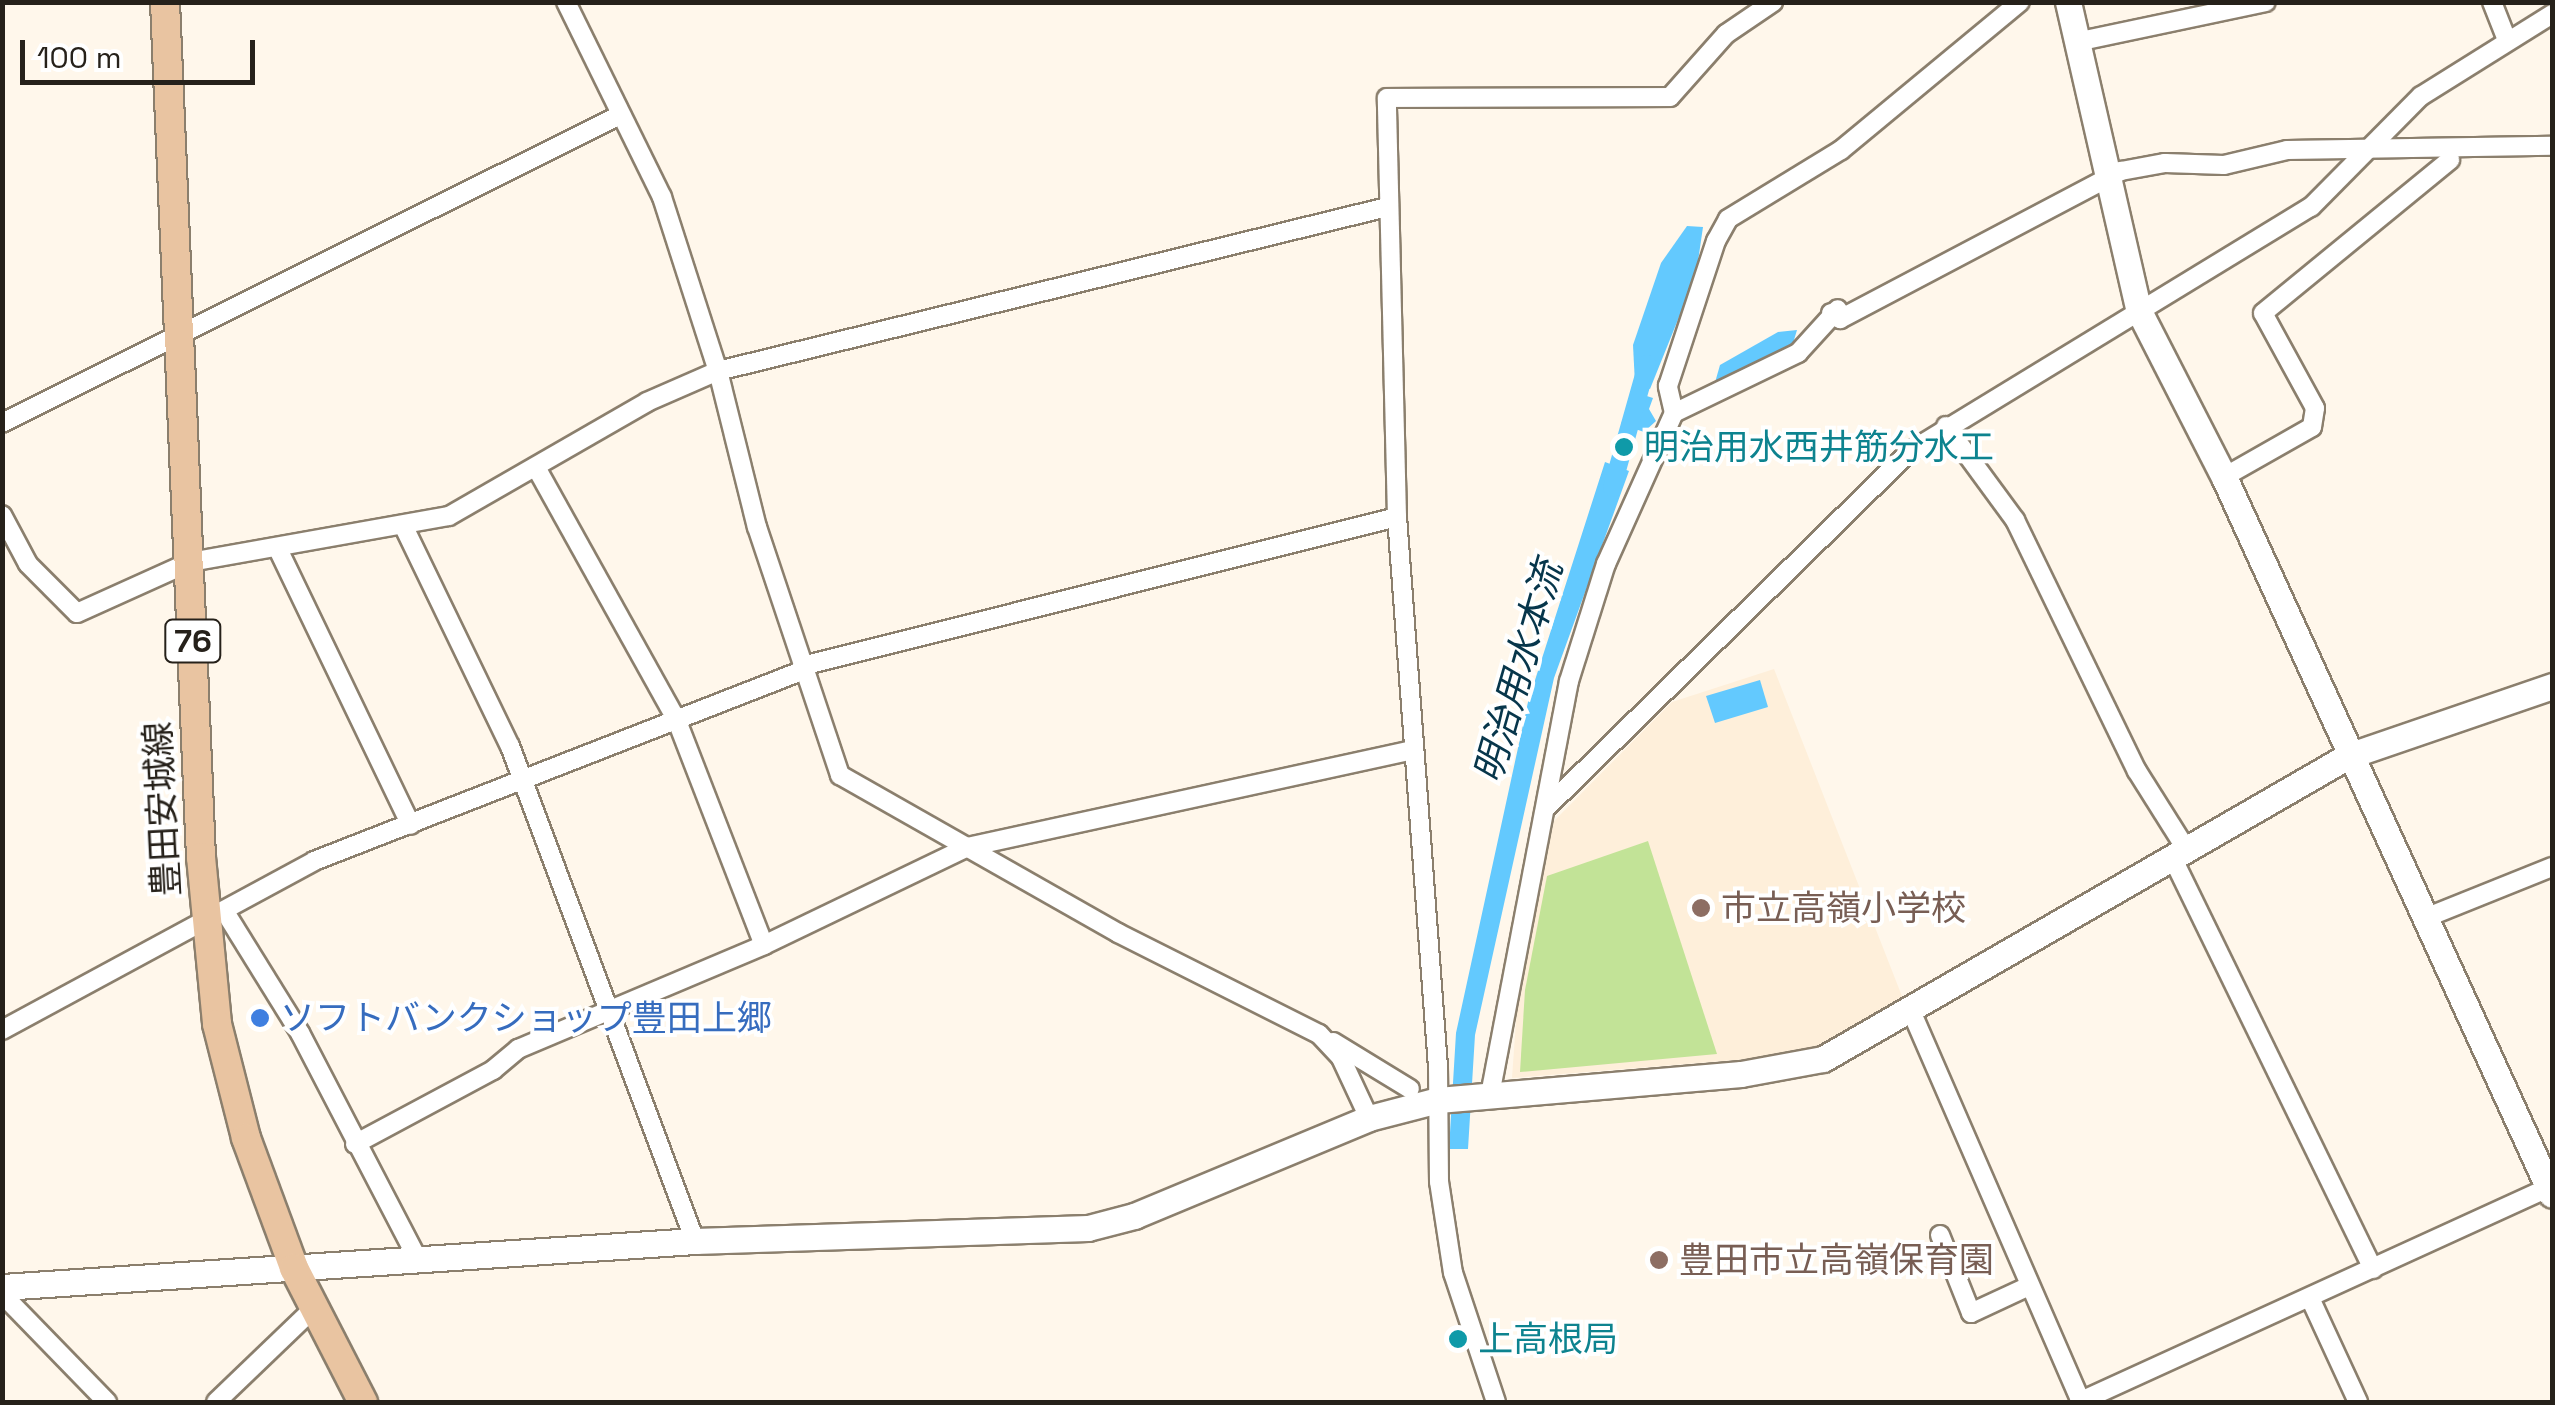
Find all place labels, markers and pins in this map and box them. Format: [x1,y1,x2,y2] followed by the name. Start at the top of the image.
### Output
[1644,426,1994,468] place label: 明治用水西井筋分水工
[1613,436,1635,458] marker: 明治用水西井筋分水工
[1721,887,1966,929] place label: 市立高嶺小学校
[1690,897,1712,919] marker: 市立高嶺小学校
[280,997,770,1039] place label: ソフトバンクショップ豊田上郷
[249,1007,271,1029] marker: ソフトバンクショップ豊田上郷
[1679,1239,1994,1281] place label: 豊田市立高嶺保育園
[1648,1249,1670,1271] marker: 豊田市立高嶺保育園
[1478,1318,1618,1360] place label: 上高根局
[1447,1328,1469,1350] marker: 上高根局

